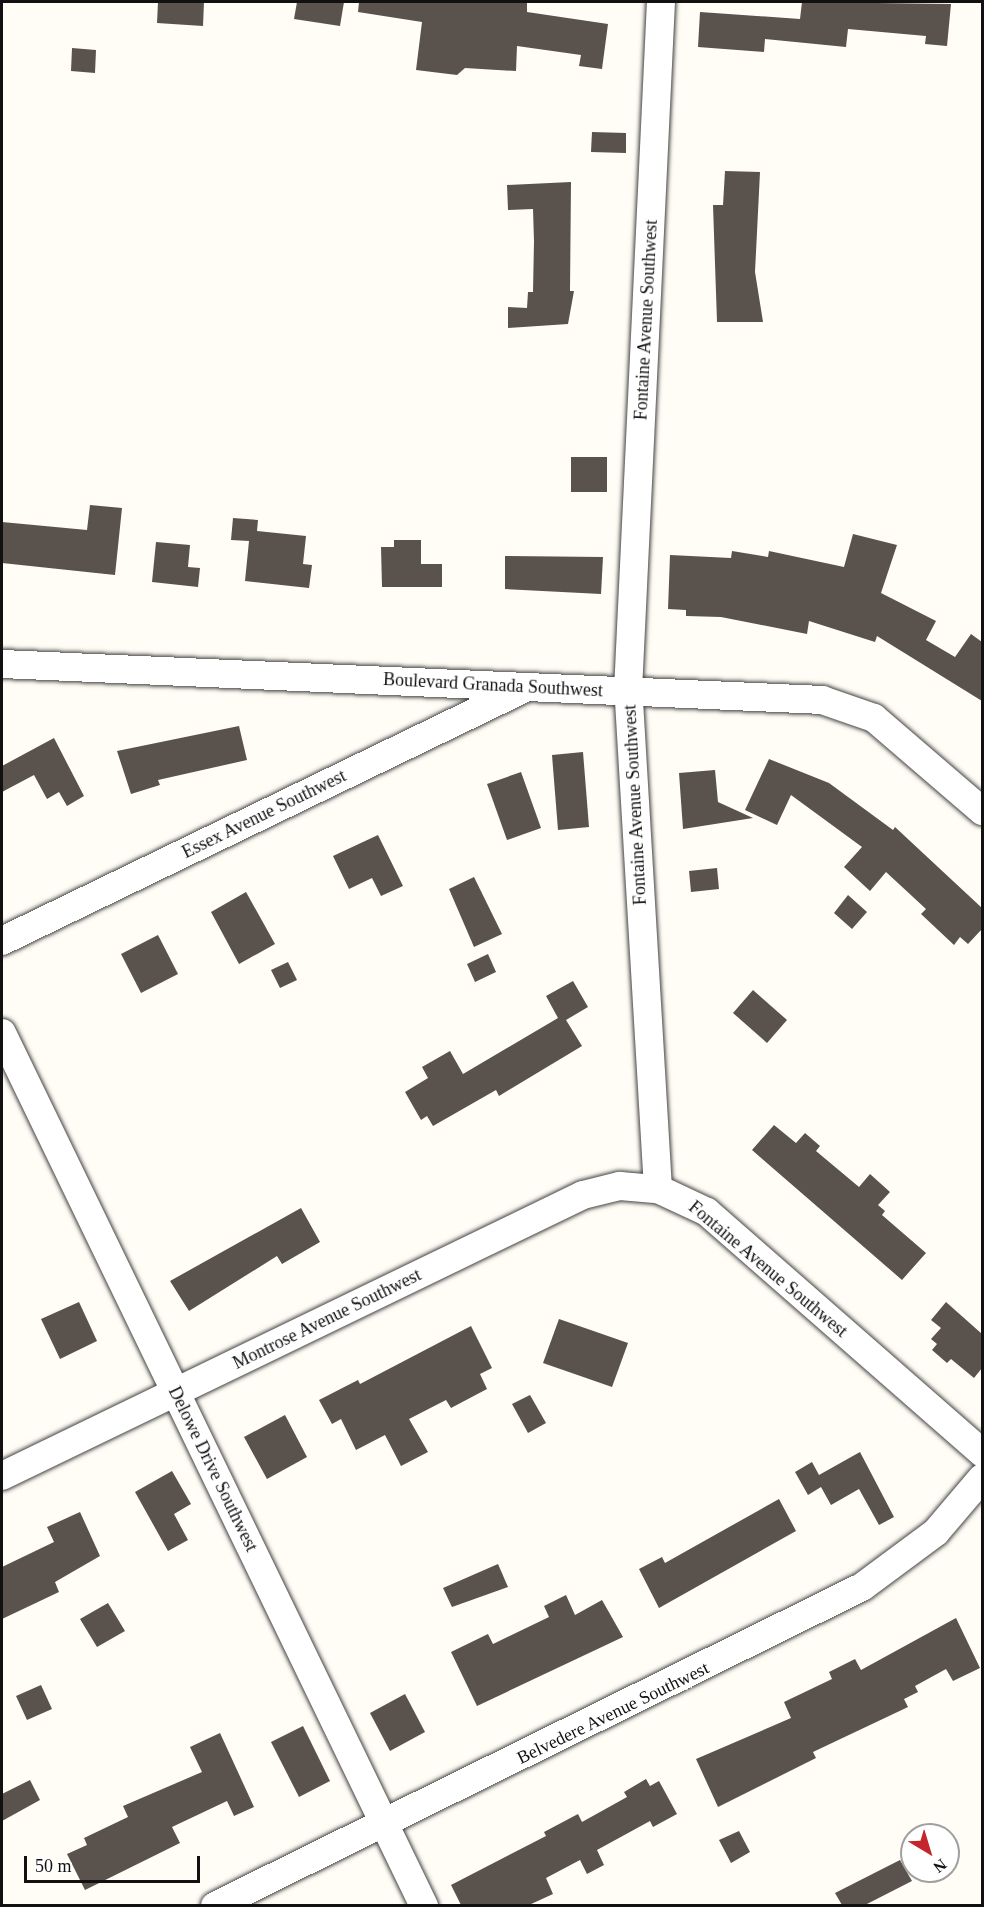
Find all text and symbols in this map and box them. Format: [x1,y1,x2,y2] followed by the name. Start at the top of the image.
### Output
[630,219,662,421] street label: Fontaine Avenue Southwest
[383,668,603,702] street label: Boulevard Granada Southwest
[619,704,651,906] street label: Fontaine Avenue Southwest
[178,765,350,863] street label: Essex Avenue Southwest
[684,1196,852,1342] street label: Fontaine Avenue Southwest
[229,1264,425,1374] street label: Montrose Avenue Southwest
[164,1383,262,1555] street label: Delowe Drive Southwest
[513,1657,713,1769] street label: Belvedere Avenue Southwest
[900,1823,960,1883] north arrow
[27,1844,202,1882] scale bar
[35,1856,72,1876] text: 50 m
[930,1856,950,1876] text: N

